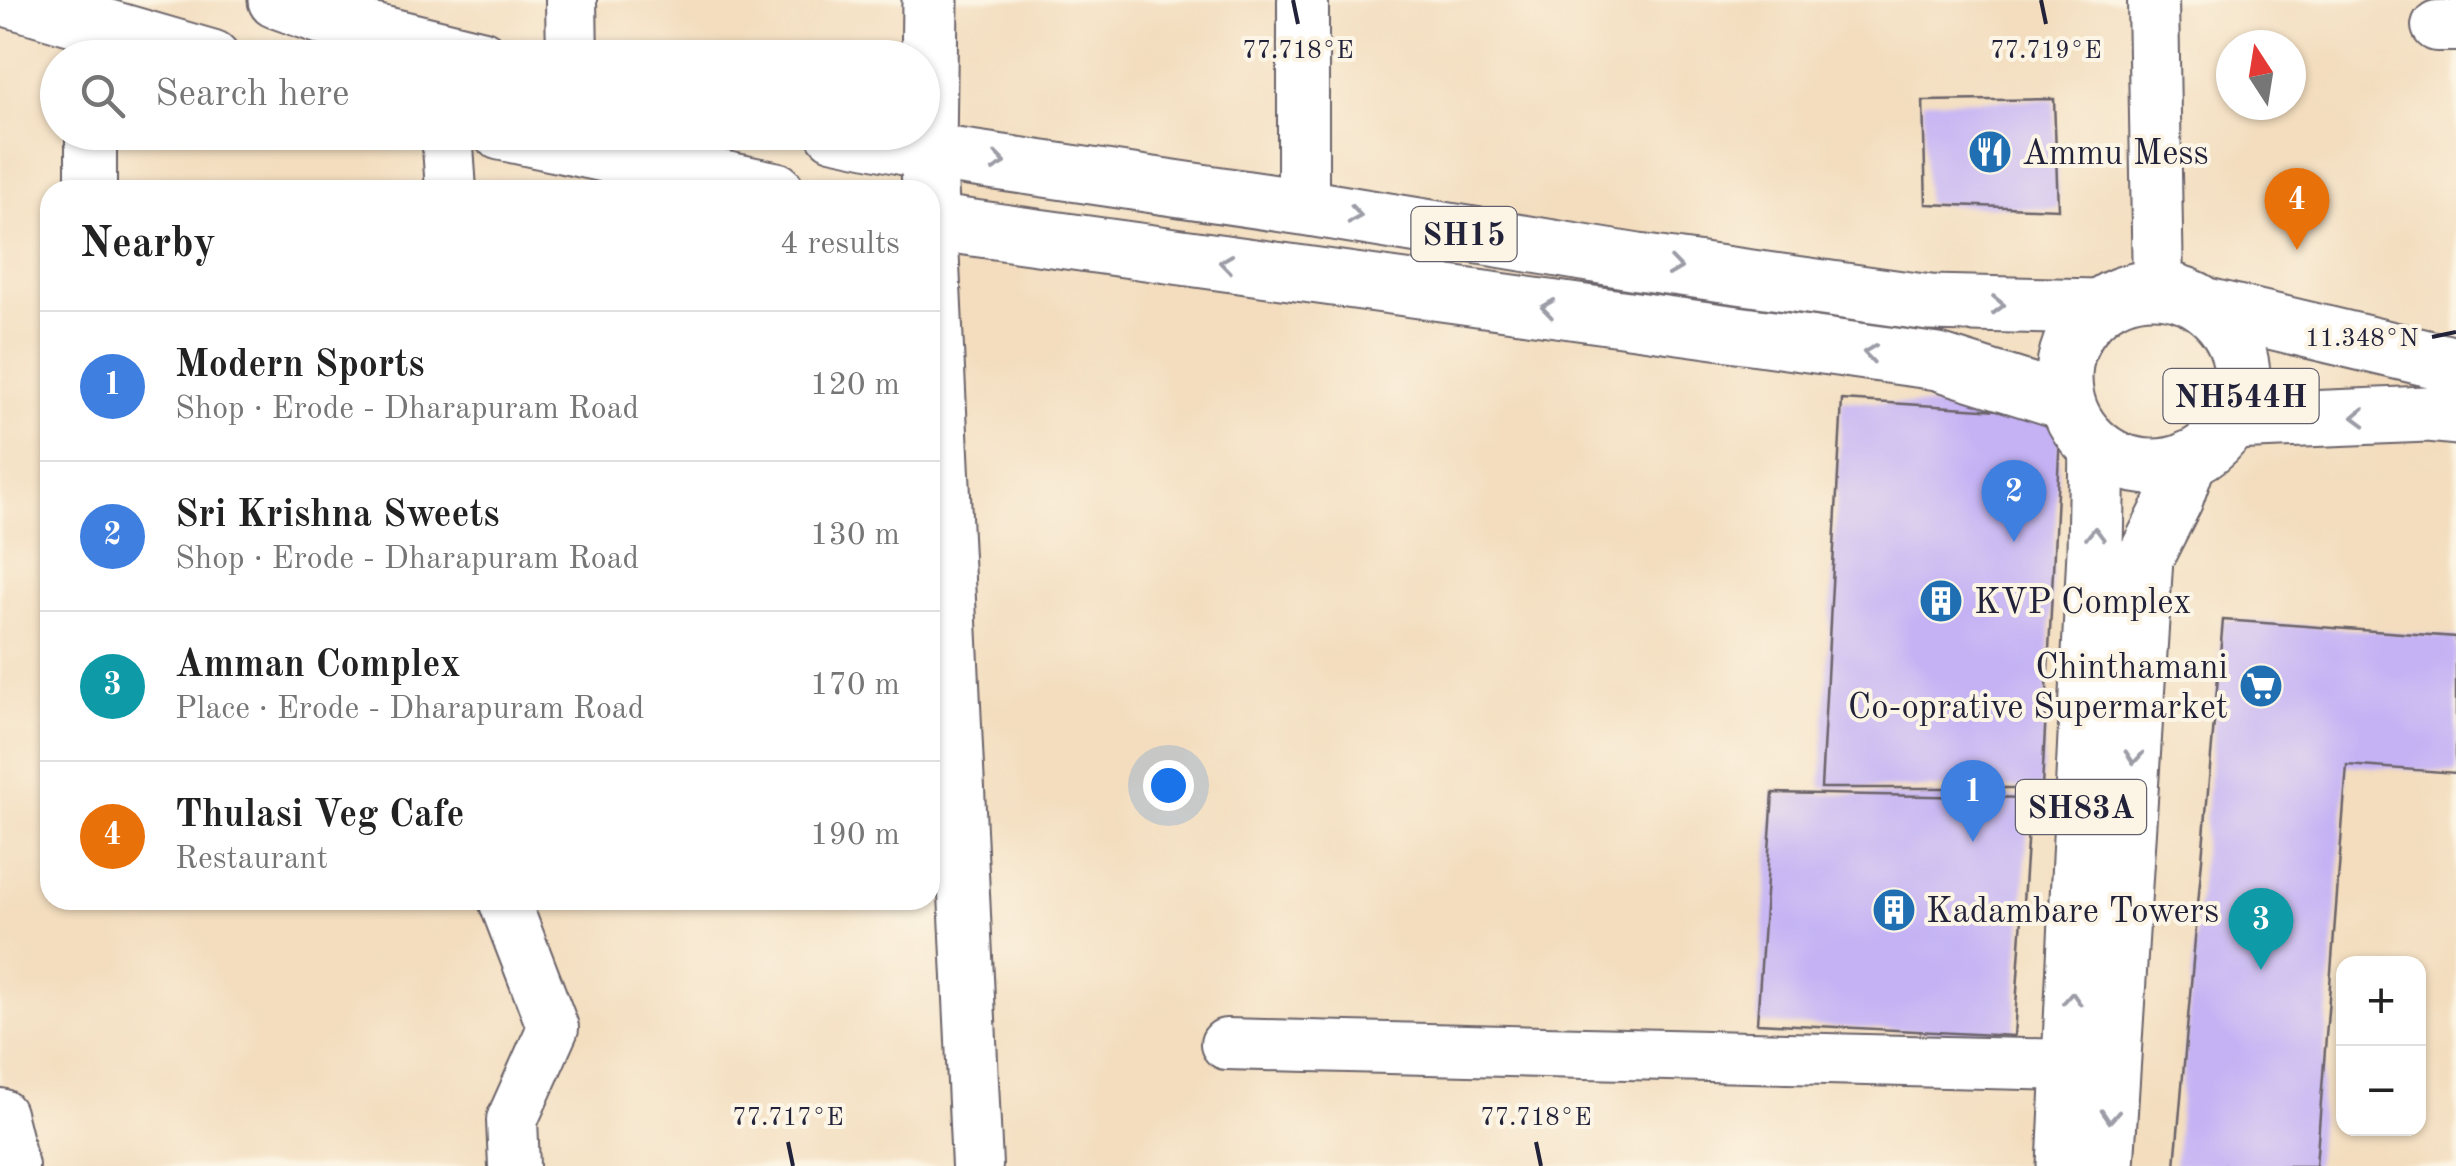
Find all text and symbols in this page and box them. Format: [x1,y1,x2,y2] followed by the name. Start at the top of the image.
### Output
[2216,30,2306,120] north arrow
[1242,39,1354,64] text: 77.718°E
[1990,39,2102,64] text: 77.719°E
[40,40,940,150] search box
[75,68,130,123] icon: search
[155,76,350,114] text: Search here
[1967,129,2013,175] restaurant icon: Ammu Mess
[2022,137,2209,172] place label: Ammu Mess
[990,151,1007,172] one-way arrow
[2264,168,2330,250] pin: 4
[1346,204,1363,225] one-way arrow
[1412,207,1516,261] road number: SH15
[80,224,216,266] text: Nearby
[780,229,900,261] text: 4 results
[1218,254,1235,275] one-way arrow
[1667,256,1684,277] one-way arrow
[1990,294,2006,315] one-way arrow
[1540,298,1556,319] one-way arrow
[2305,327,2419,352] text: 11.348°N
[1862,343,1879,364] one-way arrow
[175,347,425,385] text: Modern Sports
[2164,369,2318,423] road number: NH544H
[103,370,122,402] text: 1
[810,370,900,402] text: 120 m
[175,394,639,426] text: Shop · Erode - Dharapuram Road
[2350,406,2366,427] one-way arrow
[1982,460,2046,542] pin: 2
[175,497,500,535] text: Sri Krishna Sweets
[103,520,122,552] text: 2
[810,520,900,552] text: 130 m
[2085,526,2106,542] one-way arrow
[175,544,639,576] text: Shop · Erode - Dharapuram Road
[1918,578,1964,624] building icon: KVP Complex
[1974,586,2192,621] place label: KVP Complex
[175,647,460,685] text: Amman Complex
[1848,651,2228,726] place label: Chinthamani Co-oprative Supermarket
[2238,663,2284,709] supermarket icon: Chinthamani Co-oprative Supermarket
[103,670,122,702] text: 3
[810,670,900,702] text: 170 m
[175,694,644,726] text: Place · Erode - Dharapuram Road
[2123,749,2145,765] one-way arrow
[1143,760,1194,811] your location
[1940,760,2006,842] pin: 1
[2016,780,2146,834] road number: SH83A
[175,797,465,835] text: Thulasi Veg Cafe
[103,820,122,852] text: 4
[810,820,900,852] text: 190 m
[175,844,328,876] text: Restaurant
[1871,887,1917,933] building icon: Kadambare Towers
[2228,888,2294,970] pin: 3
[1926,895,2219,930] place label: Kadambare Towers
[2336,956,2426,1136] map controls
[2336,956,2426,1046] button: +
[2061,990,2082,1006] one-way arrow
[2336,1046,2426,1136] button: −
[732,1106,844,1131] text: 77.717°E
[1480,1106,1592,1131] text: 77.718°E
[2100,1108,2121,1124] one-way arrow

